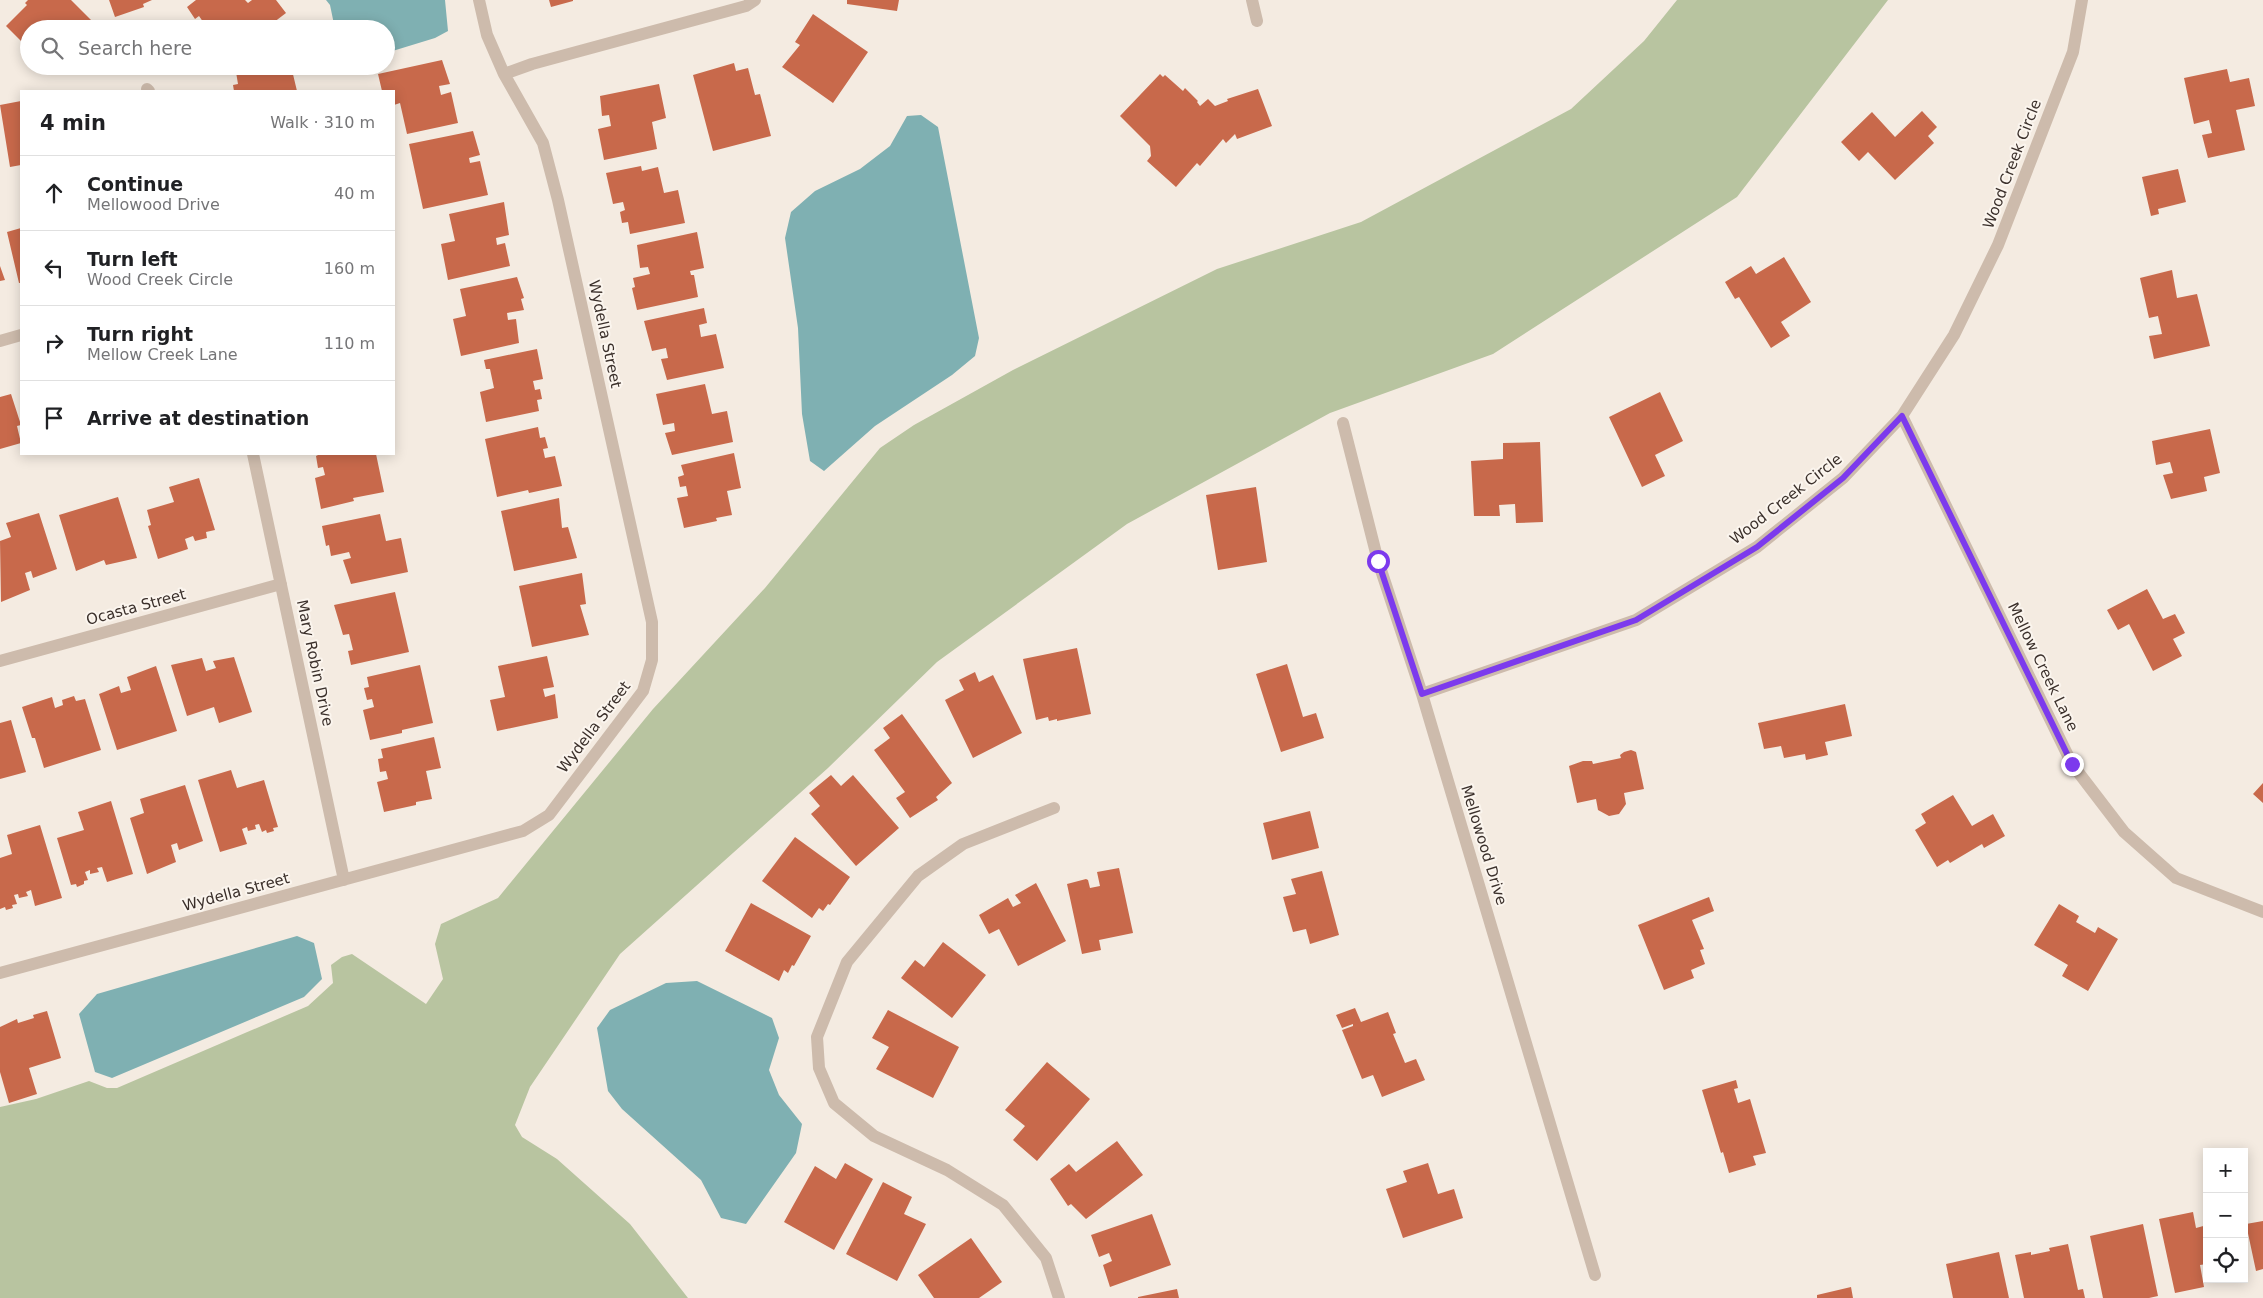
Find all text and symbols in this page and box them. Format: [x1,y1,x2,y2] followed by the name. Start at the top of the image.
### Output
[20,20,395,75] search box
[38,34,66,62] icon: search
[78,37,192,59] text: Search here
[1979,97,2045,231] street label: Wood Creek Circle
[40,111,106,135] text: 4 min
[270,113,375,132] text: Walk · 310 m
[87,173,183,195] text: Continue
[40,179,68,207] icon: ahead
[334,184,375,203] text: 40 m
[87,195,220,214] text: Mellowood Drive
[87,248,178,270] text: Turn left
[40,254,68,282] icon: left
[324,259,375,278] text: 160 m
[87,270,233,289] text: Wood Creek Circle
[585,278,625,390] street label: Wydella Street
[87,323,193,345] text: Turn right
[40,329,68,357] icon: right
[324,334,375,353] text: 110 m
[87,345,238,364] text: Mellow Creek Lane
[40,404,68,432] icon: arrive
[87,407,309,429] text: Arrive at destination
[1726,450,1846,548] street label: Wood Creek Circle
[1367,550,1390,573] route start
[84,585,188,629] street label: Ocasta Street
[293,598,337,728] street label: Mary Robin Drive
[2004,600,2082,734] street label: Mellow Creek Lane
[554,678,634,776] street label: Wydella Street
[2061,753,2084,776] route end
[1457,783,1511,907] street label: Mellowood Drive
[181,869,292,915] street label: Wydella Street
[2203,1148,2248,1283] map controls
[2203,1148,2248,1193] button: +
[2203,1193,2248,1238] button: −
[2203,1238,2248,1283] button: locate

